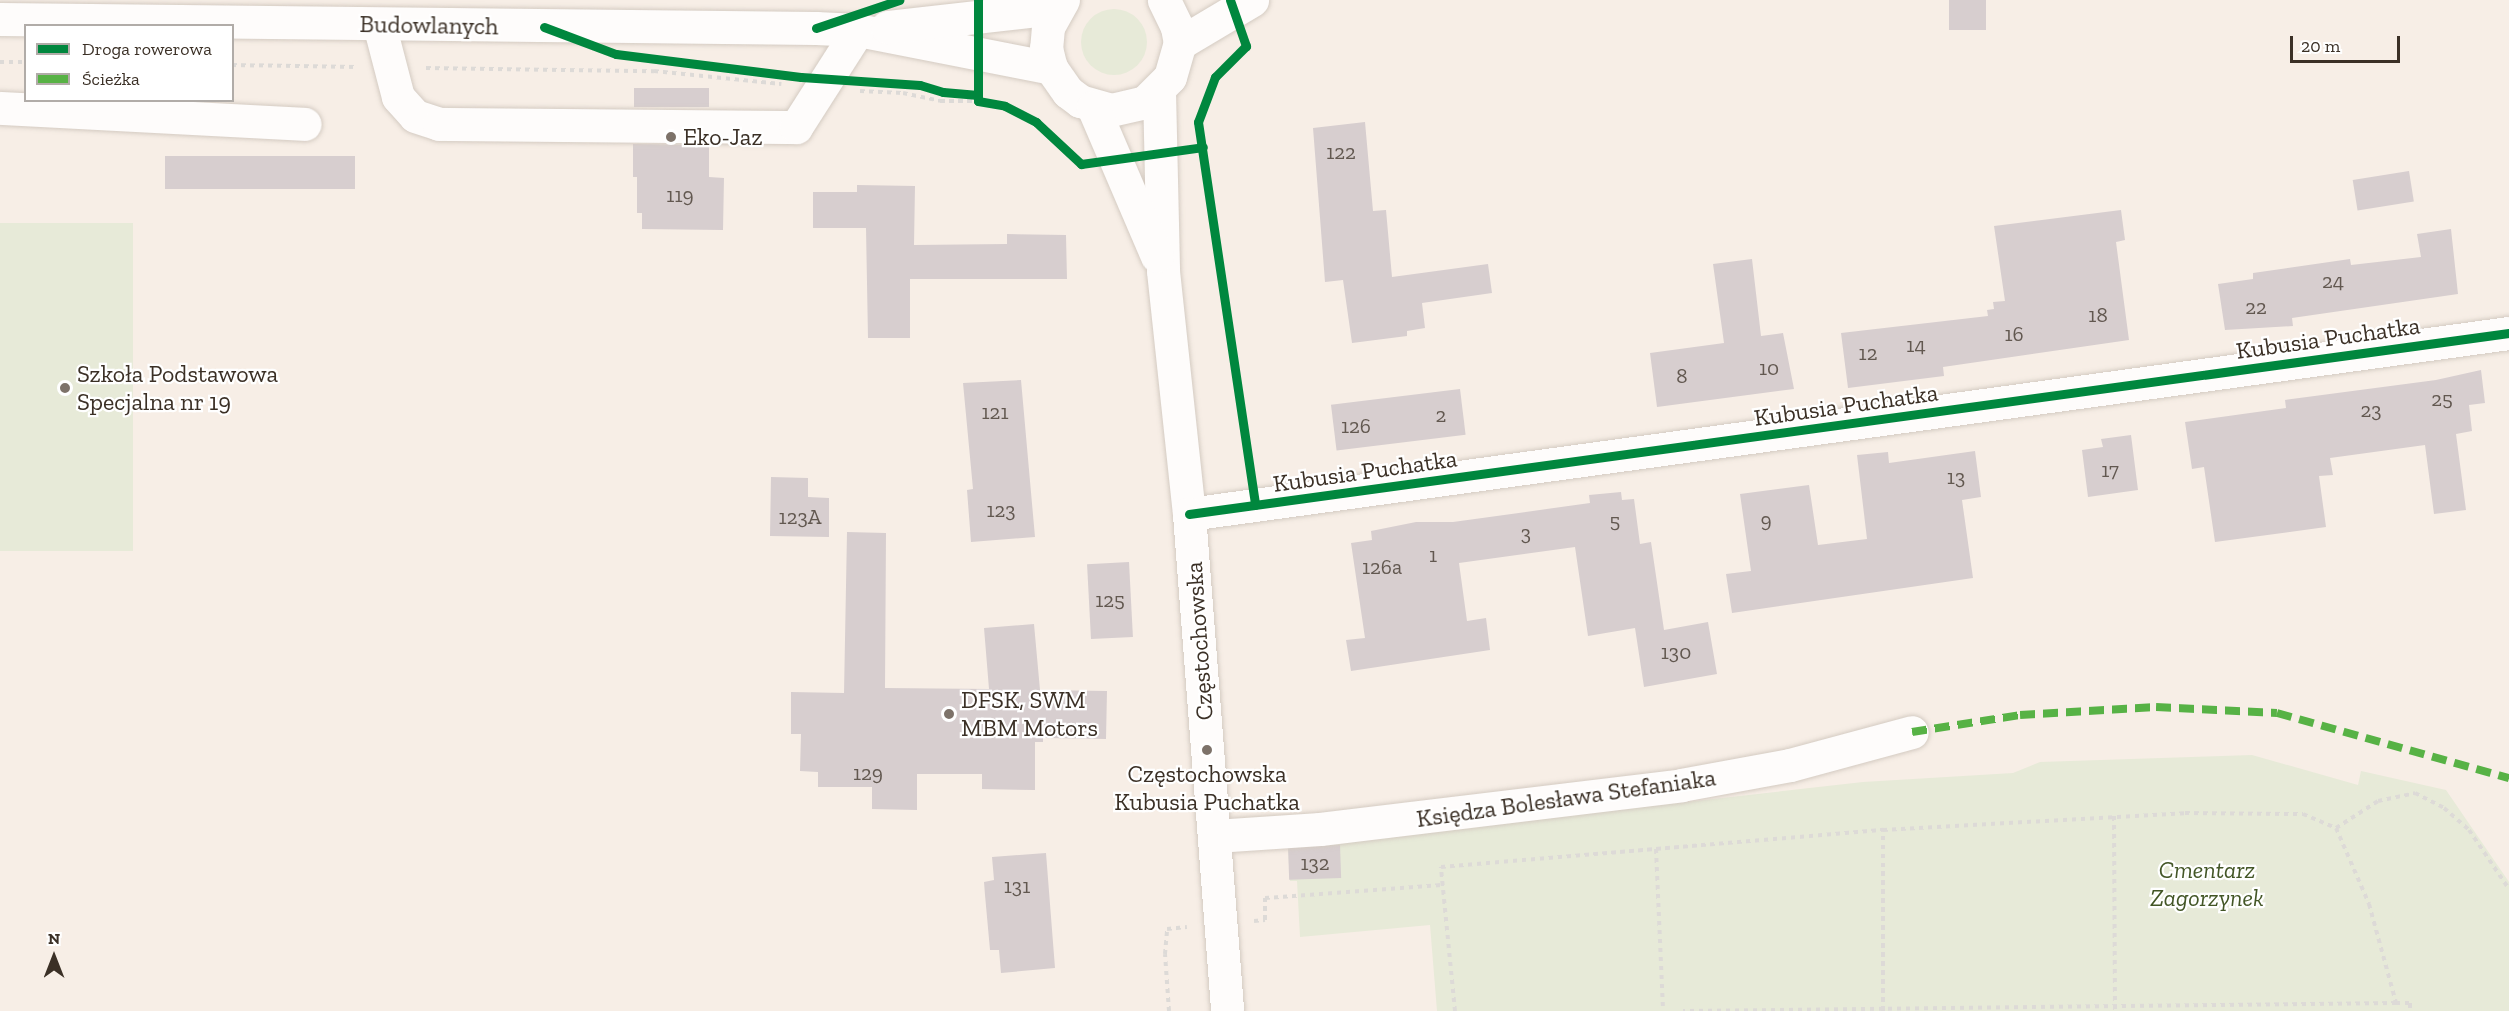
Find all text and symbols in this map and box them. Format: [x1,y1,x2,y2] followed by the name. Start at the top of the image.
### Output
[359,9,499,41] street label: Budowlanych
[24,24,234,102] legend
[2293,24,2402,62] scale bar
[2301,35,2340,57] text: 20 m
[82,38,212,60] text: Droga rowerowa
[82,68,140,90] text: Ścieżka
[683,123,763,151] place label: Eko-Jaz
[664,130,678,144] marker: Eko-Jaz
[1326,139,1356,165] house number: 122
[666,182,694,208] house number: 119
[2322,268,2344,294] house number: 24
[2245,294,2267,320] house number: 22
[2088,302,2108,328] house number: 18
[2234,311,2422,365] street label: Kubusia Puchatka
[2004,321,2024,347] house number: 16
[1906,332,1926,358] house number: 14
[1859,340,1877,366] house number: 12
[1759,355,1779,381] house number: 10
[77,360,278,416] place label: Szkoła Podstawowa Specjalna nr 19
[1676,363,1688,389] house number: 8
[1752,378,1940,432] street label: Kubusia Puchatka
[58,381,72,395] marker: Szkoła Podstawowa Specjalna nr 19
[2431,386,2453,412] house number: 25
[2360,397,2382,423] house number: 23
[982,399,1008,425] house number: 121
[1436,402,1446,428] house number: 2
[1341,413,1371,439] house number: 126
[1271,444,1459,498] street label: Kubusia Puchatka
[2101,457,2119,483] house number: 17
[1947,464,1965,490] house number: 13
[986,497,1016,523] house number: 123
[779,504,821,530] house number: 123A
[1760,507,1772,533] house number: 9
[1610,508,1620,534] house number: 5
[1521,520,1531,546] house number: 3
[1429,542,1437,568] house number: 1
[1362,554,1402,580] house number: 126a
[1179,561,1219,721] street label: Częstochowska
[1095,587,1125,613] house number: 125
[1661,639,1691,665] house number: 130
[961,686,1098,742] place label: DFSK, SWM MBM Motors
[942,707,956,721] marker: DFSK, SWM MBM Motors
[1200,743,1214,757] marker: Częstochowska Kubusia Puchatka
[853,760,883,786] house number: 129
[1114,760,1300,816] place label: Częstochowska Kubusia Puchatka
[1415,763,1717,833] street label: Księdza Bolesława Stefaniaka
[1300,850,1330,876] house number: 132
[2150,856,2264,912] park label: Cmentarz Zagorzynek
[1004,873,1030,899] house number: 131
[24,927,84,987] north arrow
[48,929,60,948] text: N

